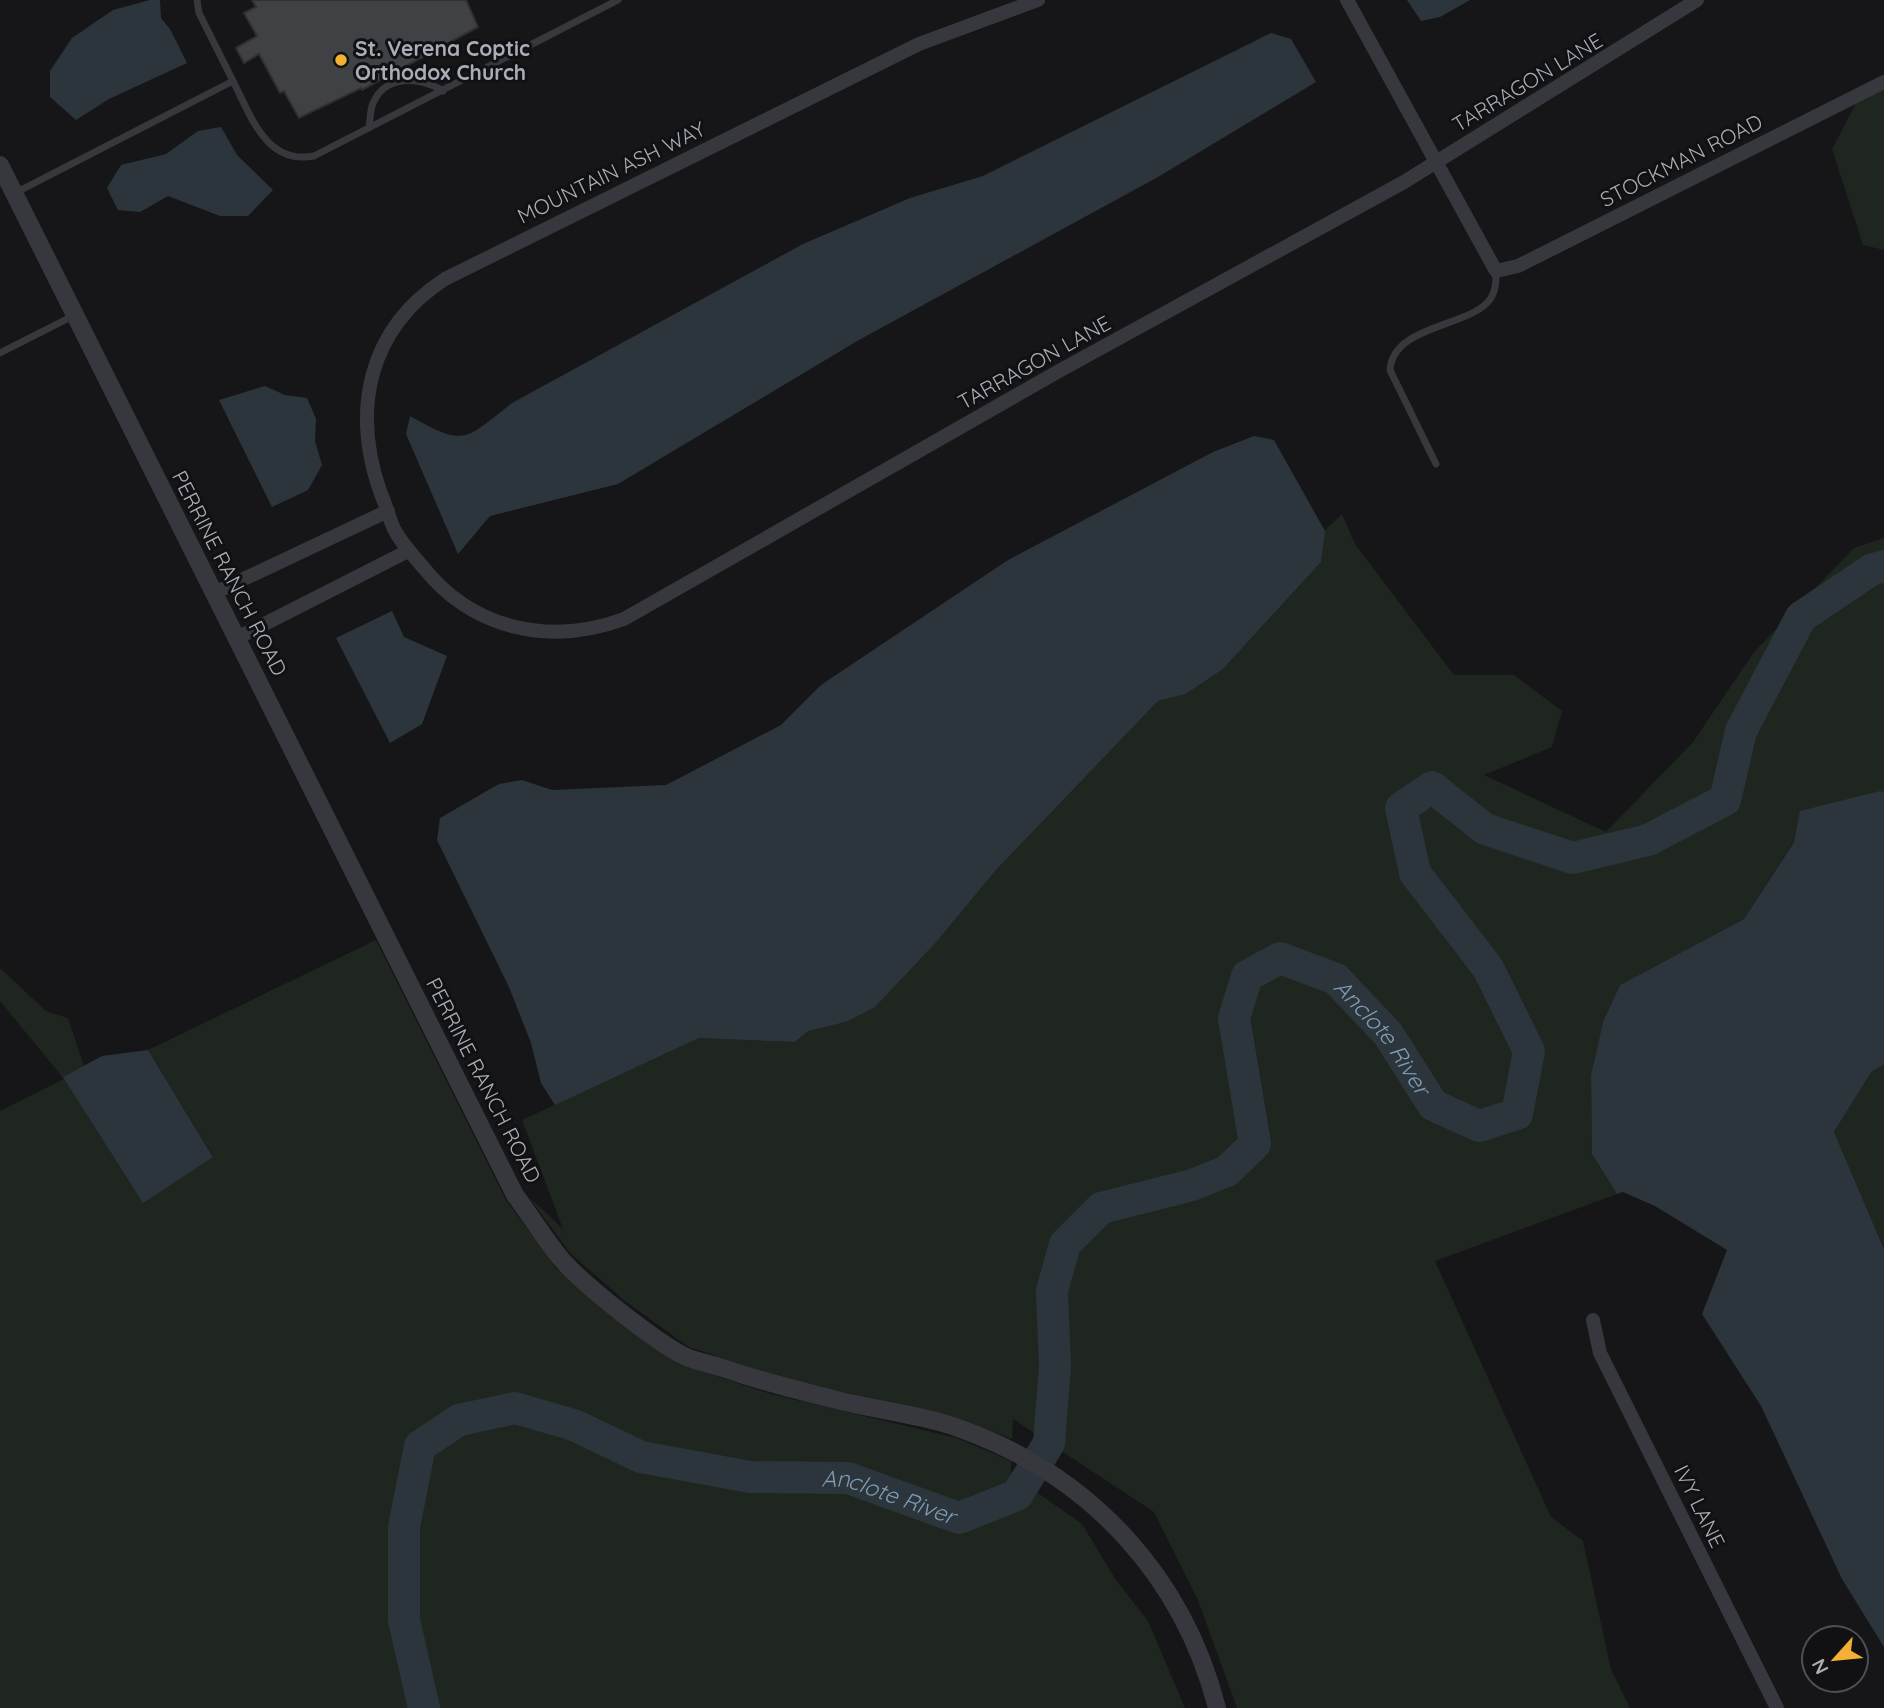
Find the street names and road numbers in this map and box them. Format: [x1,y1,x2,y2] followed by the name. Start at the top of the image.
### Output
[1447,27,1607,137] street label: TARRAGON LANE
[1596,108,1766,212] street label: STOCKMAN ROAD
[513,115,709,229] street label: MOUNTAIN ASH WAY
[953,309,1115,415] street label: TARRAGON LANE
[167,466,293,680] street label: PERRINE RANCH ROAD
[421,973,547,1187] street label: PERRINE RANCH ROAD
[1669,1460,1731,1552] street label: IVY LANE

